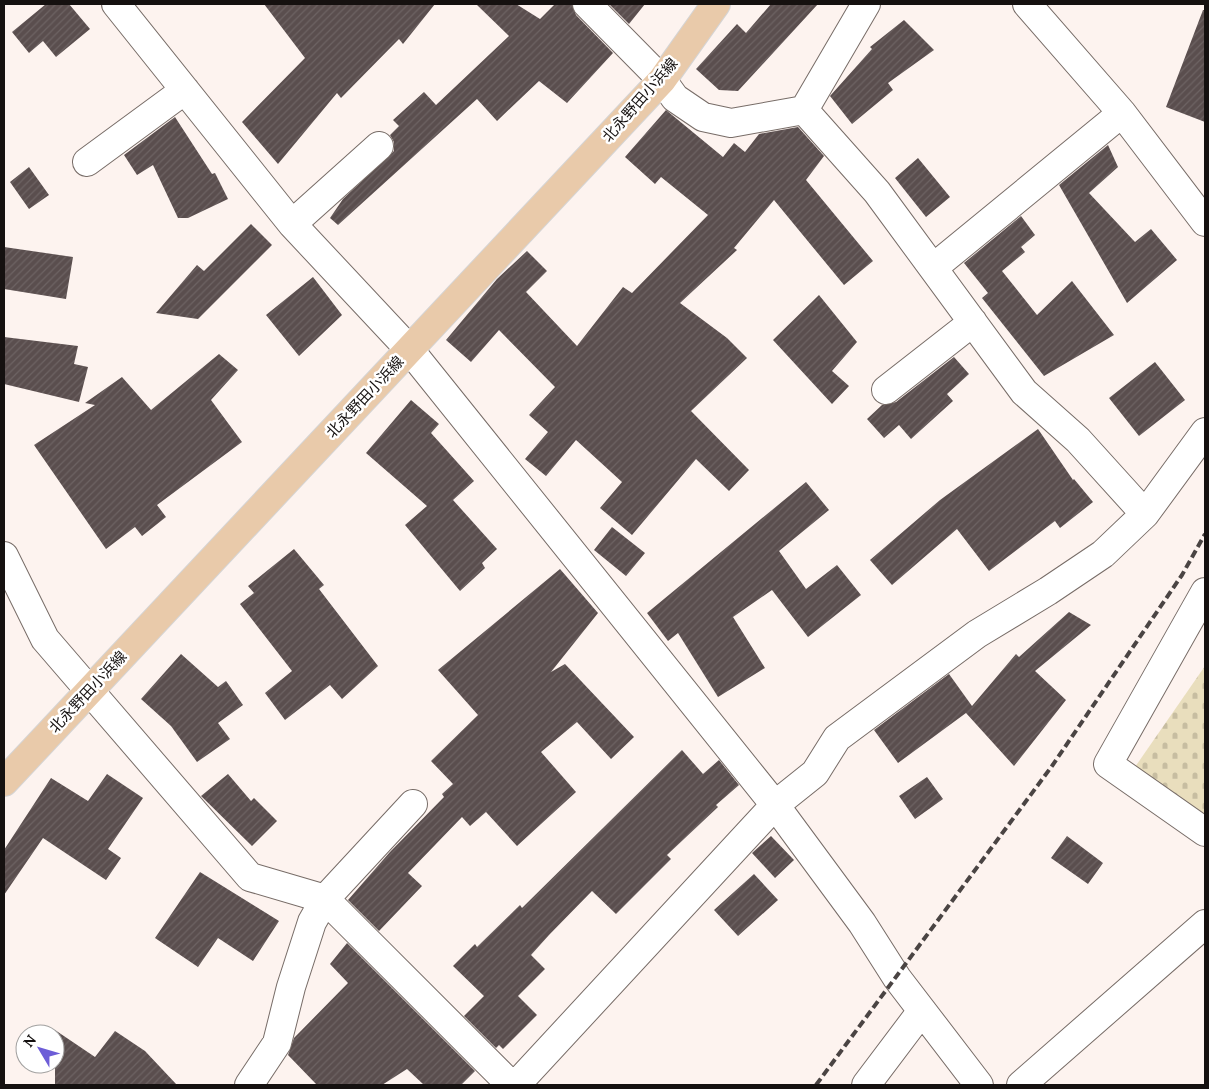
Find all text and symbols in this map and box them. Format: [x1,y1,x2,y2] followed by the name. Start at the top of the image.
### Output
[598,54,681,146] street label: 北永野田小浜線
[322,352,407,442] street label: 北永野田小浜線
[45,647,130,737] street label: 北永野田小浜線
[15,1024,65,1074] north arrow
[19,1031,40,1051] text: N

